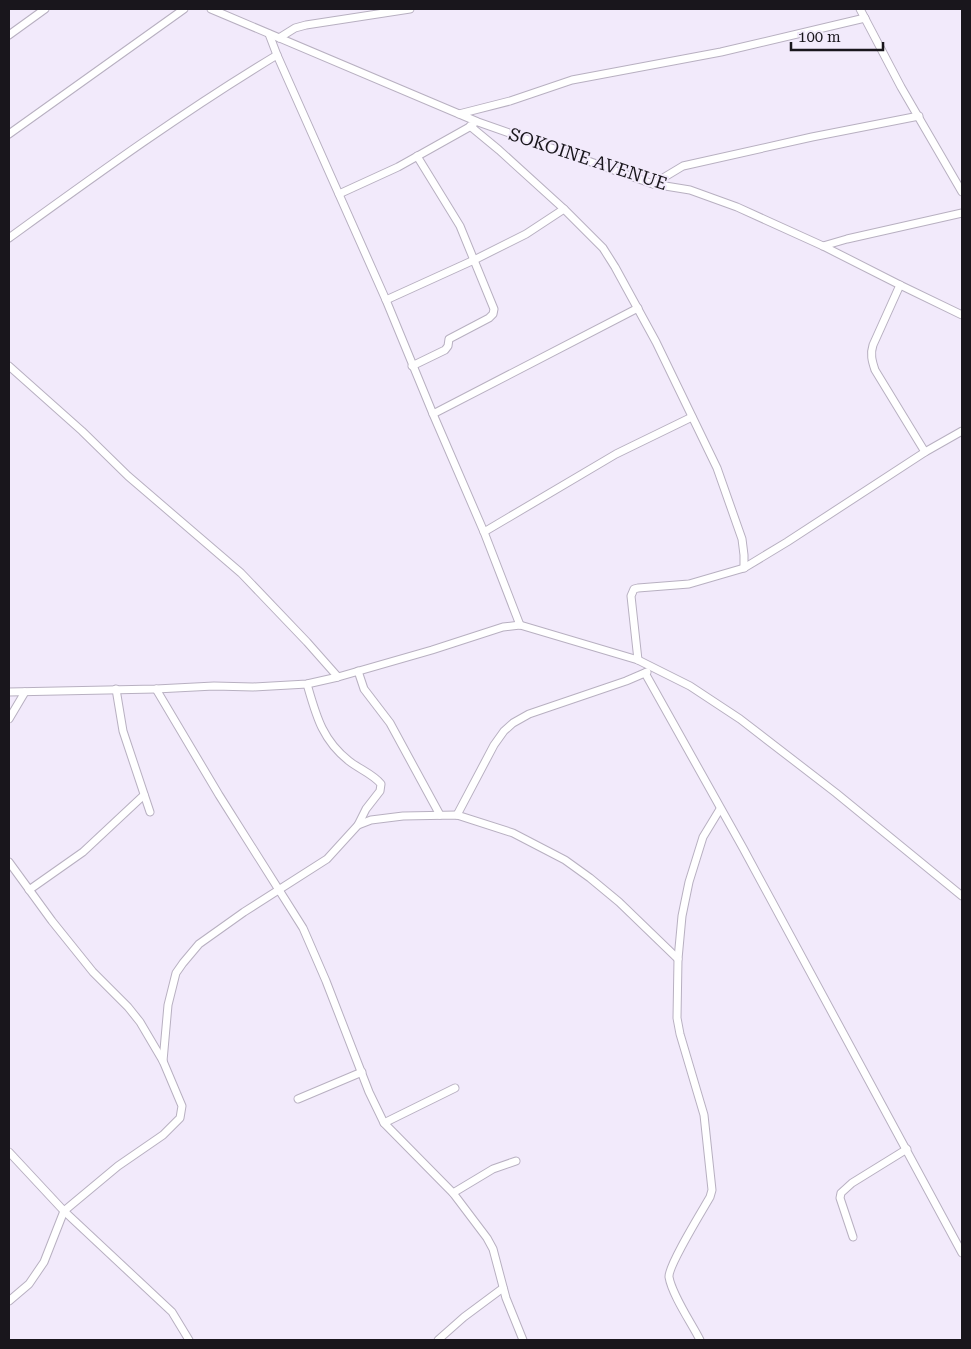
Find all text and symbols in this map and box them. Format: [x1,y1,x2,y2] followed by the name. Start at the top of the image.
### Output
[791,20,884,52] scale bar
[798,28,841,46] text: 100 m
[506,123,670,194] street label: SOKOINE AVENUE

